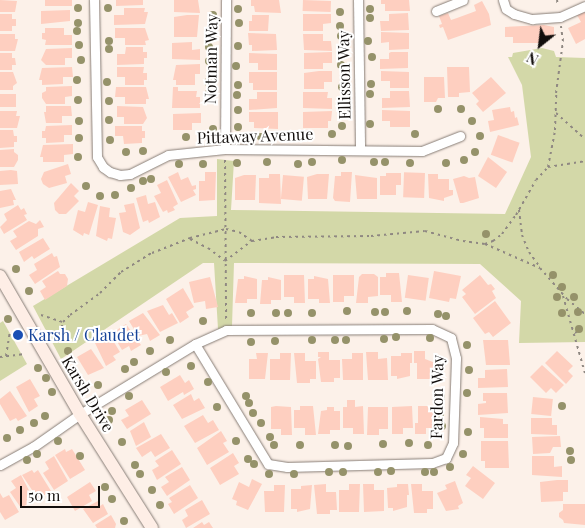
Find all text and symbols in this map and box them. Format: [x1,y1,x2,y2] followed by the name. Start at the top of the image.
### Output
[201,13,221,105] street label: Notman Way
[515,20,565,70] north arrow
[334,30,354,120] street label: Ellisson Way
[523,48,542,69] text: N
[196,124,314,148] street label: Pittaway Avenue
[28,325,140,345] place label: Karsh / Claudet
[12,329,24,341] marker: Karsh / Claudet
[58,353,118,435] street label: Karsh Drive
[427,354,447,440] street label: Fardon Way
[22,476,102,508] scale bar
[28,485,60,505] text: 50 m

